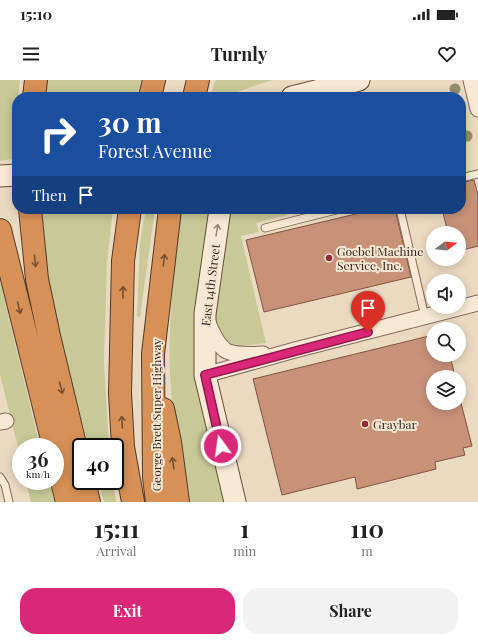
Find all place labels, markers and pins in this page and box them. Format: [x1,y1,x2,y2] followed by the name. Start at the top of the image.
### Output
[337,243,423,273] place label: Goebel Machine Service, Inc.
[324,253,334,263] marker: Goebel Machine Service, Inc.
[351,291,385,332] pin
[373,416,417,432] place label: Graybar
[360,419,370,429] marker: Graybar

